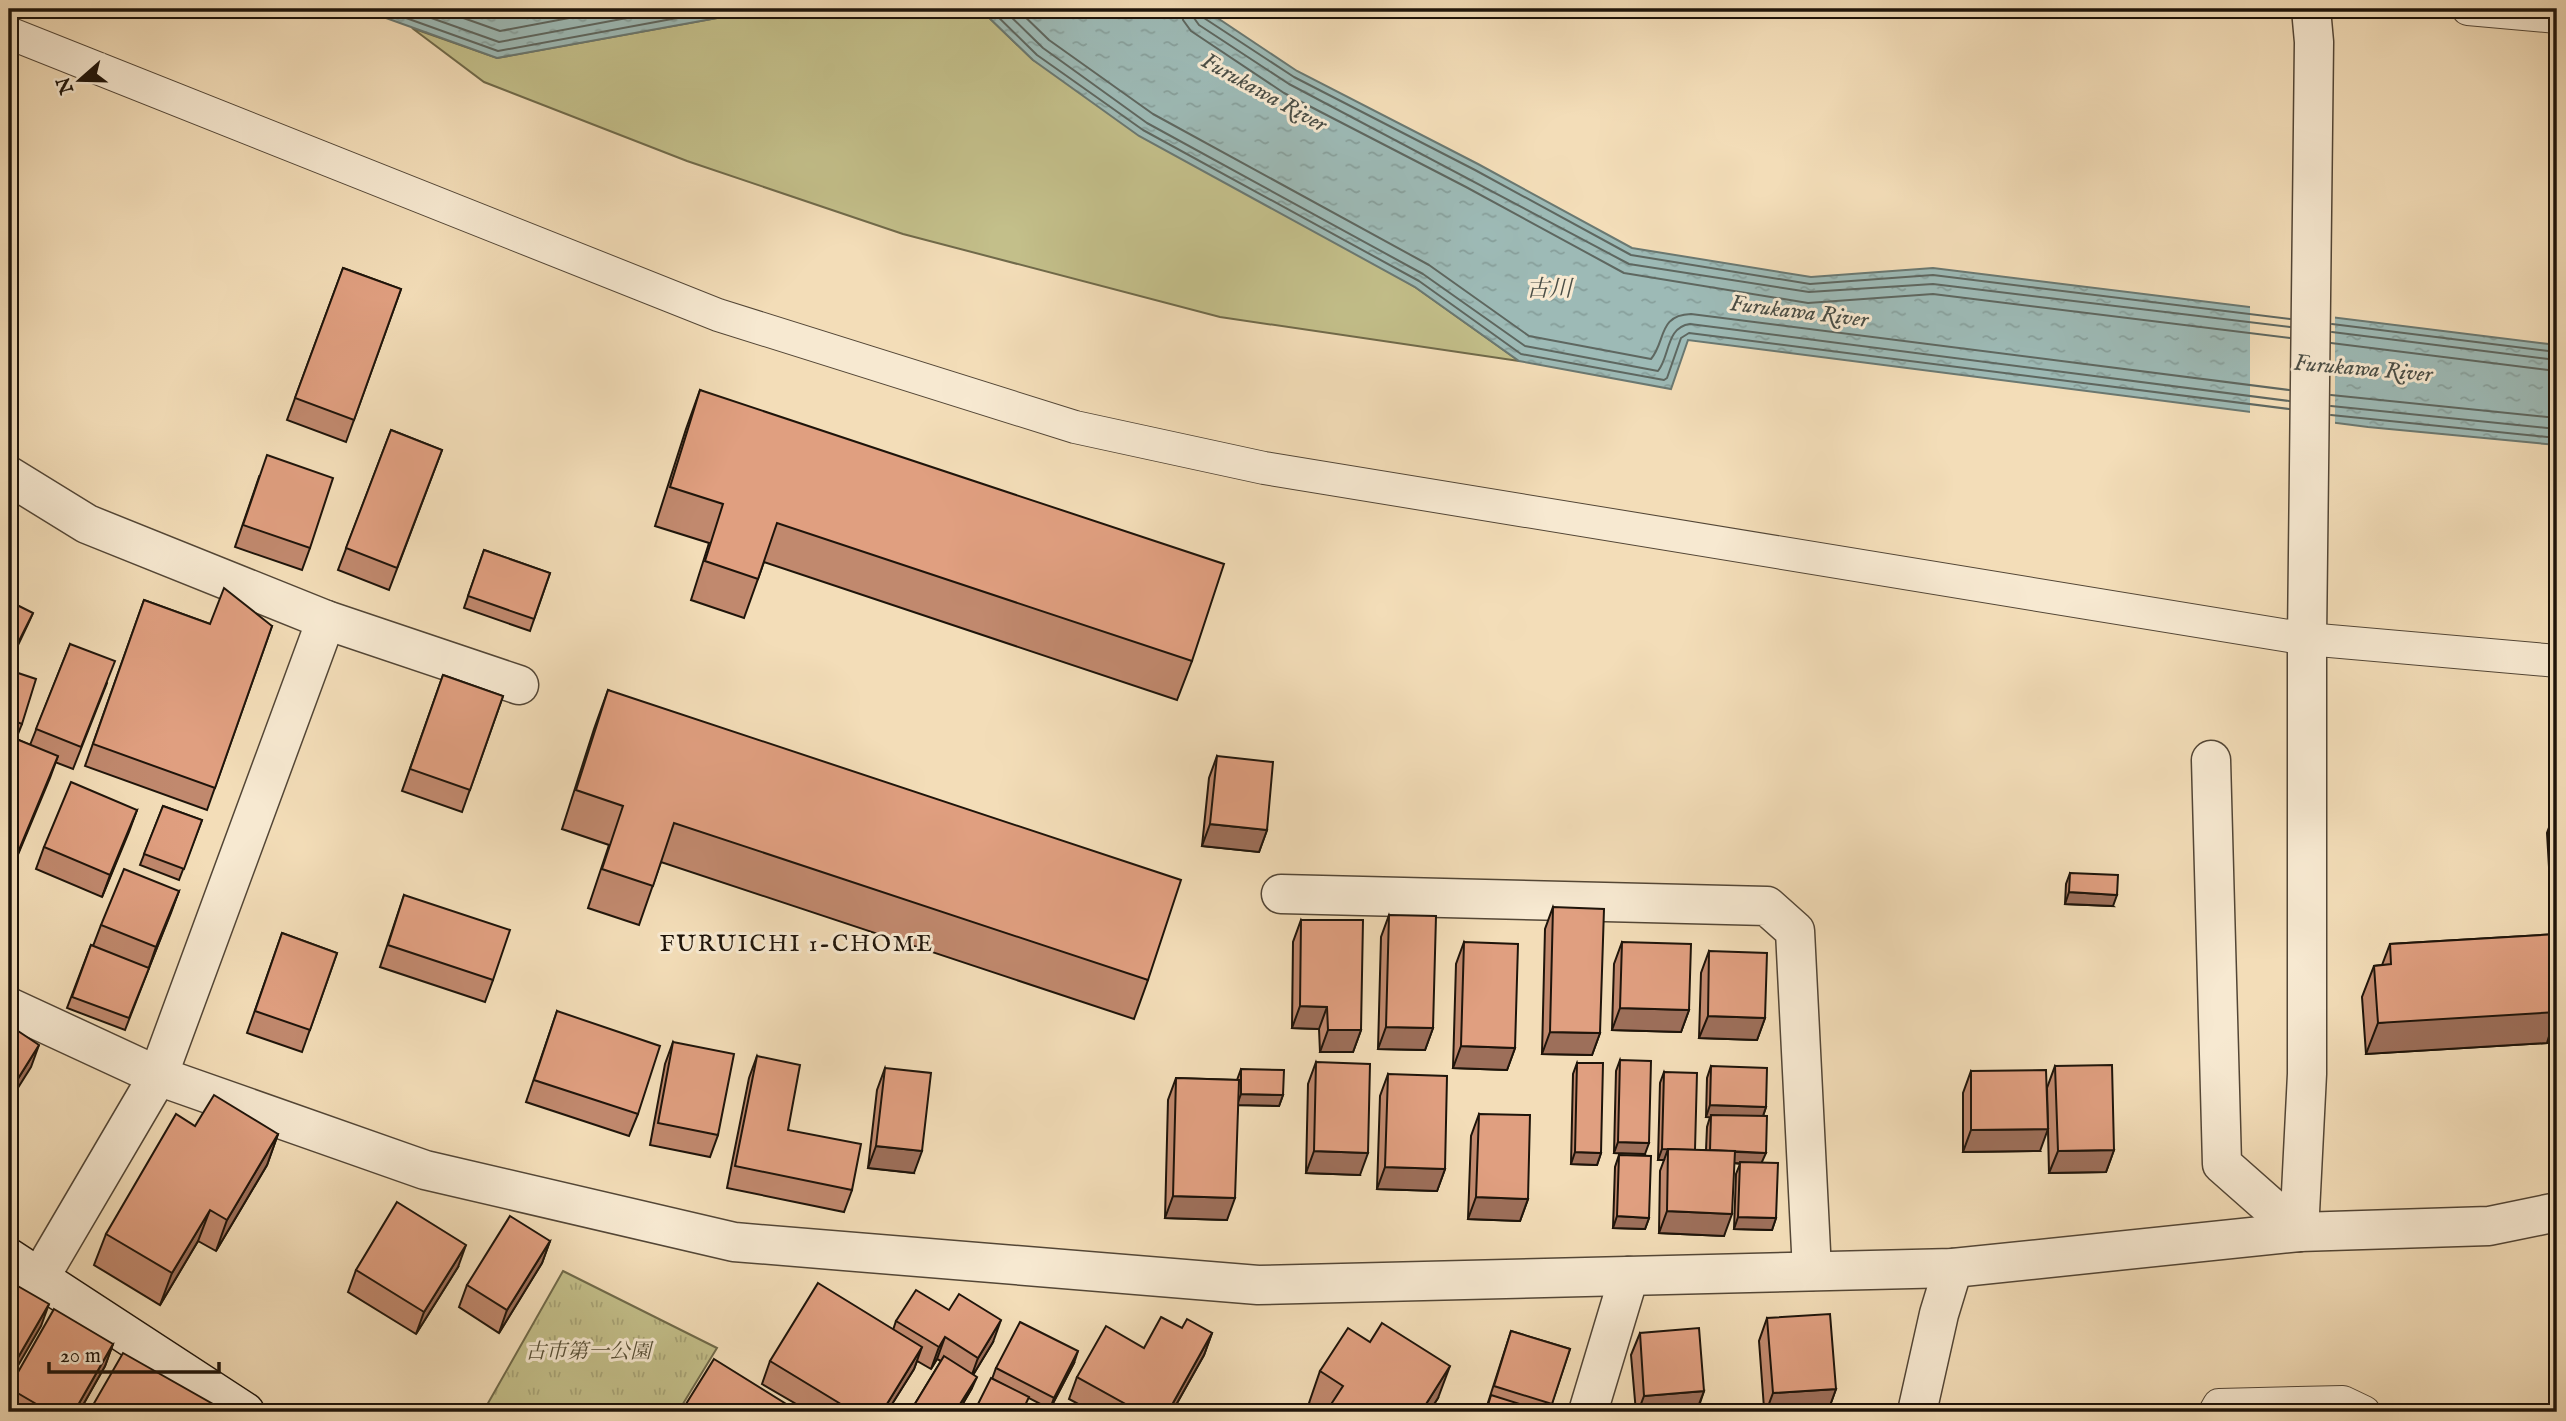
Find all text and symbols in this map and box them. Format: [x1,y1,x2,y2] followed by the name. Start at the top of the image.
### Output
[46,46,116,116] north arrow
[1196,47,1333,140] water label: Furukawa River
[52,73,80,98] text: N
[1526,275,1575,304] water label: 古川
[1728,289,1871,335] water label: Furukawa River
[2292,348,2435,390] water label: Furukawa River
[660,930,934,959] district label: FURUICHI 1-CHOME
[49,1330,219,1374] scale bar
[525,1339,654,1366] park label: 古市第一公園
[60,1343,101,1370] text: 20 m

